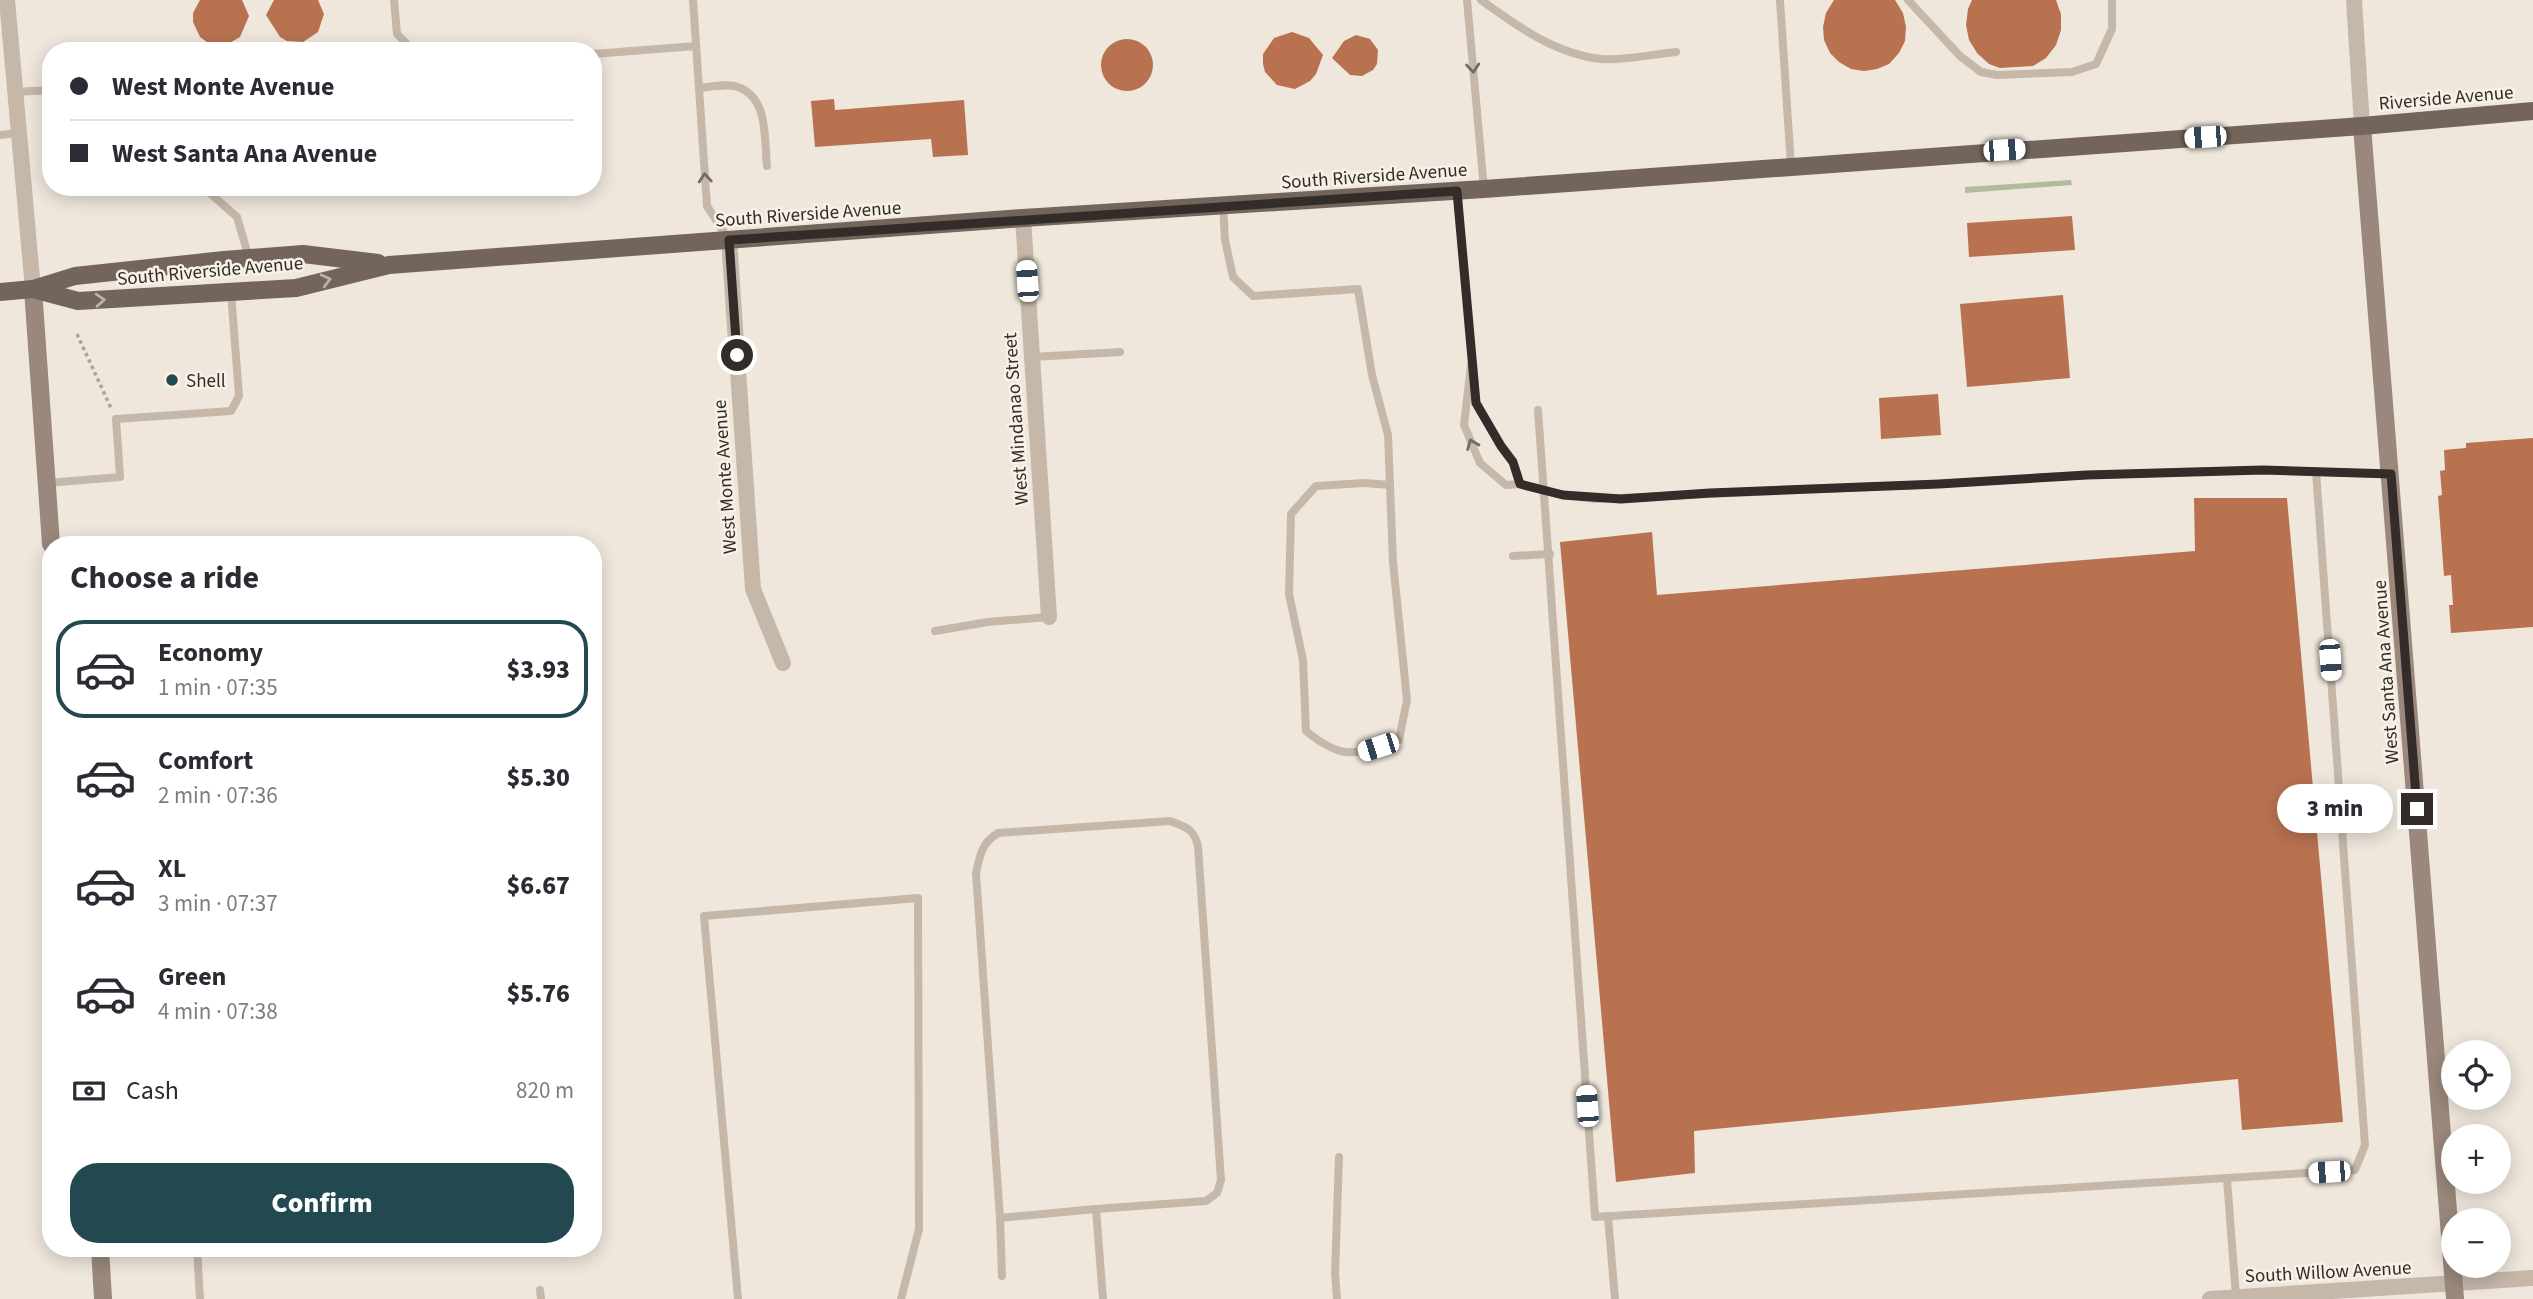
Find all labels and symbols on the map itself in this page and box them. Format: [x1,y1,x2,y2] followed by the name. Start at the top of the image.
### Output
[1466,62,1481,74] one-way arrow
[2378,79,2515,118] street label: Riverside Avenue
[2184,125,2227,149] car
[1983,138,2026,162] car
[1280,157,1468,196] street label: South Riverside Avenue
[698,172,713,183] one-way arrow
[714,195,902,234] street label: South Riverside Avenue
[116,250,304,293] street label: South Riverside Avenue
[1016,259,1039,303] car
[320,274,332,288] one-way arrow
[94,293,105,308] one-way arrow
[997,331,1036,506] street label: West Mindanao Street
[721,339,753,371] route start
[186,368,226,395] place label: Shell
[164,372,180,388] marker: Shell
[707,399,744,555] street label: West Monte Avenue
[1466,439,1480,452] one-way arrow
[2367,579,2406,765] street label: West Santa Ana Avenue
[2319,638,2342,682] car
[1355,731,1402,763] car
[2277,784,2392,834] callout: 3 min
[2401,793,2433,825] route end
[1576,1084,1599,1128] car
[2308,1160,2351,1184] car
[2244,1255,2412,1290] street label: South Willow Avenue

